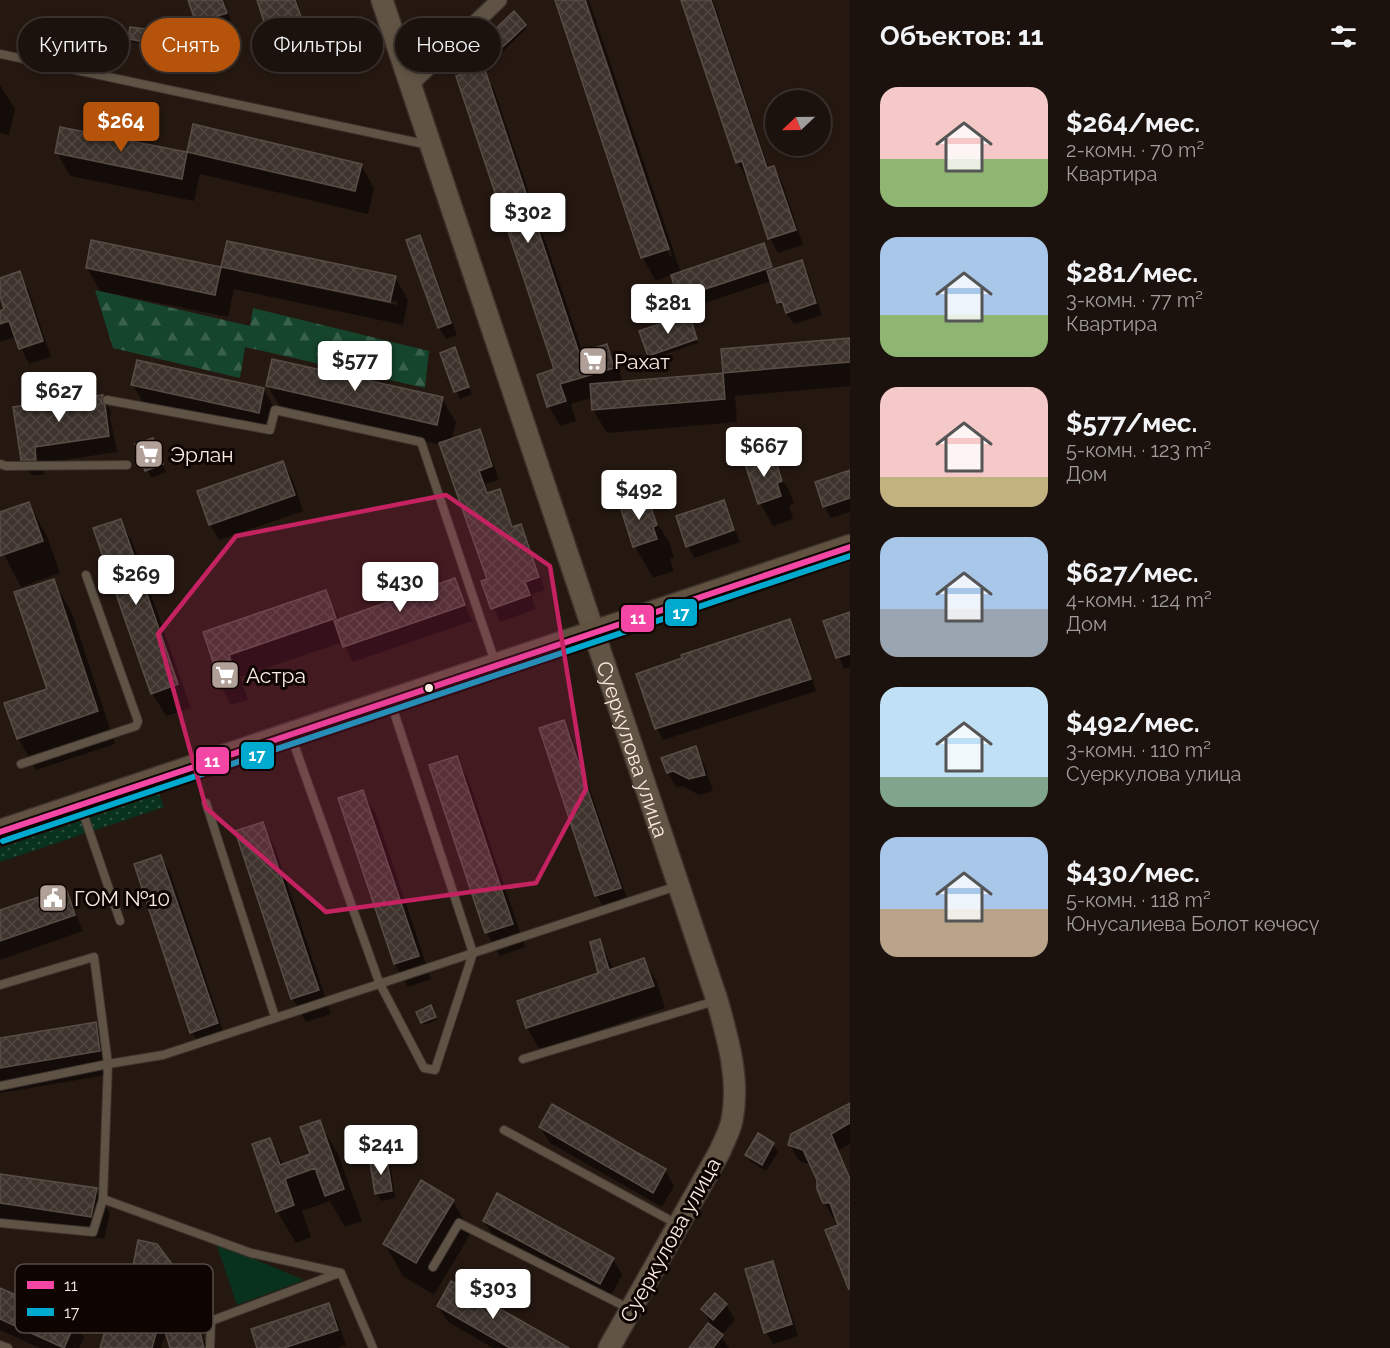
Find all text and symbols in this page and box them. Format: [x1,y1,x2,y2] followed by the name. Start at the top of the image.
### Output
[18,18,129,72] chip: Купить
[141,18,240,72] chip: Снять
[252,18,383,72] chip: Фильтры
[395,18,501,72] chip: Новое
[1327,20,1360,53] icon: filters
[880,21,1044,51] text: Объектов: 11
[765,90,831,156] north arrow
[765,90,831,156] map controls
[85,102,157,153] pin: $264
[1066,108,1200,138] text: $264/мес.
[97,109,145,133] text: $264
[928,111,1000,183] icon: home
[1066,138,1204,162] text: 2-комн. · 70 m²
[1066,162,1157,186] text: Квартира
[492,193,564,244] pin: $302
[504,200,552,224] text: $302
[1066,258,1198,288] text: $281/мес.
[928,261,1000,333] icon: home
[632,284,704,335] pin: $281
[1066,288,1203,312] text: 3-комн. · 77 m²
[645,291,691,315] text: $281
[1066,312,1157,336] text: Квартира
[319,341,391,392] pin: $577
[577,345,609,377] supermarket icon: Рахат
[332,348,378,372] text: $577
[614,349,670,374] place label: Рахат
[23,372,95,423] pin: $627
[35,379,83,403] text: $627
[1066,408,1197,438] text: $577/мес.
[928,411,1000,483] icon: home
[728,427,800,478] pin: $667
[740,434,788,458] text: $667
[133,438,165,470] supermarket icon: Эрлан
[1066,438,1211,462] text: 5-комн. · 123 m²
[170,442,234,467] place label: Эрлан
[1066,462,1107,486] text: Дом
[603,470,675,521] pin: $492
[615,477,663,501] text: $492
[100,555,172,606] pin: $269
[1066,558,1199,588] text: $627/мес.
[928,561,1000,633] icon: home
[112,562,160,586] text: $269
[364,562,436,613] pin: $430
[376,569,424,593] text: $430
[1066,588,1212,612] text: 4-комн. · 124 m²
[664,598,698,627] line badge: 17
[620,604,655,633] line badge: 11
[673,604,689,623] text: 17
[630,609,646,628] text: 11
[1066,612,1107,636] text: Дом
[592,658,674,840] street label: Суеркулова улица
[209,659,241,691] supermarket icon: Астра
[246,663,306,688] place label: Астра
[423,682,435,694] unlabelled marker
[1066,708,1200,738] text: $492/мес.
[928,711,1000,783] icon: home
[1066,738,1211,762] text: 3-комн. · 110 m²
[240,741,275,770] line badge: 17
[195,746,230,775] line badge: 11
[249,746,265,765] text: 17
[204,752,220,771] text: 11
[1066,762,1242,786] text: Суеркулова улица
[1066,858,1200,888] text: $430/мес.
[928,861,1000,933] icon: home
[37,882,69,914] public building icon: ГОМ №10
[74,886,170,911] place label: ГОМ №10
[1066,888,1211,912] text: 5-комн. · 118 m²
[1066,912,1319,936] text: Юнусалиева Болот көчөсү
[345,1125,417,1176] pin: $241
[358,1132,404,1156] text: $241
[614,1153,726,1327] street label: Суеркулова улица
[15,1264,213,1333] legend
[457,1269,529,1320] pin: $303
[64,1276,78,1295] text: 11
[469,1276,517,1300] text: $303
[64,1303,80,1322] text: 17

